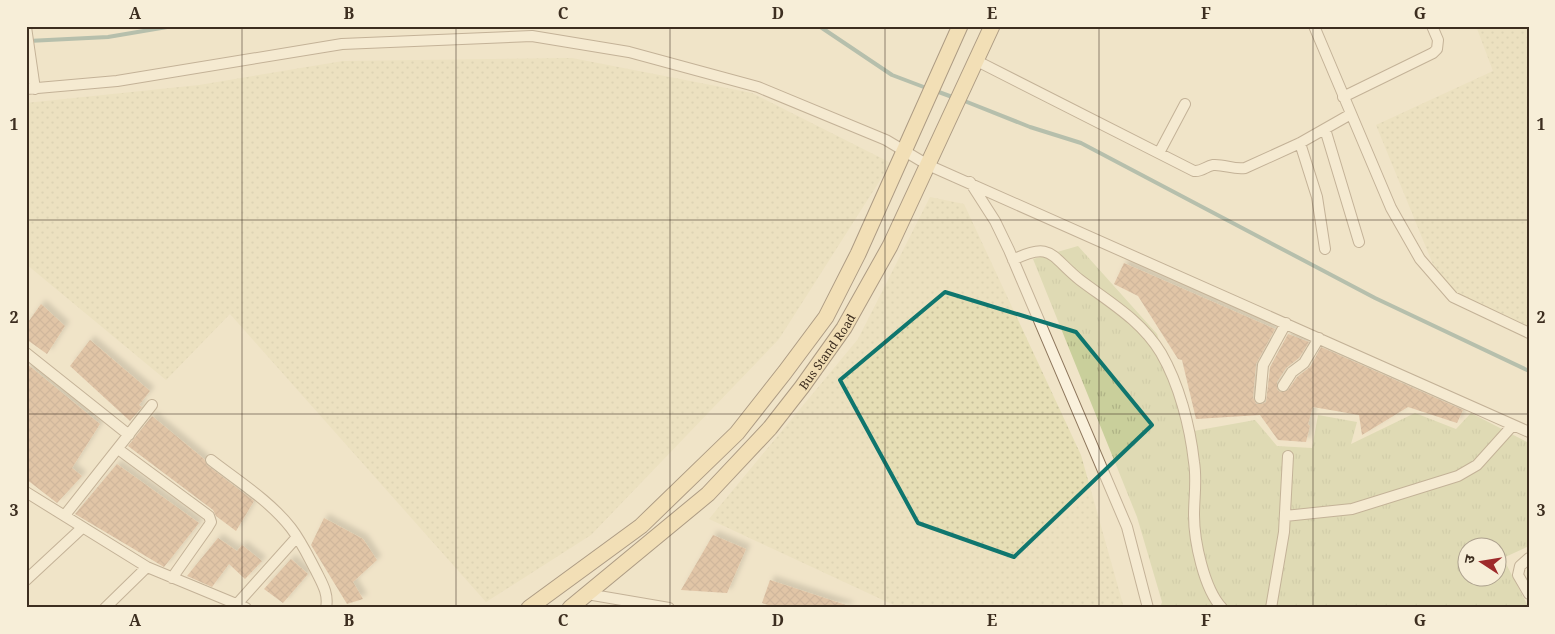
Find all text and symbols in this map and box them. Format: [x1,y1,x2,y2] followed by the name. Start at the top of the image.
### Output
[129,2,142,24] text: A
[344,2,355,24] text: B
[558,2,569,24] text: C
[772,2,784,24] text: D
[987,2,997,24] text: E
[1201,2,1211,24] text: F
[1414,2,1426,24] text: G
[9,113,19,135] text: 1
[1536,113,1546,135] text: 1
[9,306,19,328] text: 2
[1536,306,1546,328] text: 2
[795,310,859,393] street label: Bus Stand Road
[9,499,19,521] text: 3
[1536,499,1546,521] text: 3
[1458,536,1508,586] north arrow
[1459,552,1479,565] text: उ
[129,609,142,631] text: A
[344,609,355,631] text: B
[558,609,569,631] text: C
[772,609,784,631] text: D
[987,609,997,631] text: E
[1201,609,1211,631] text: F
[1414,609,1426,631] text: G

